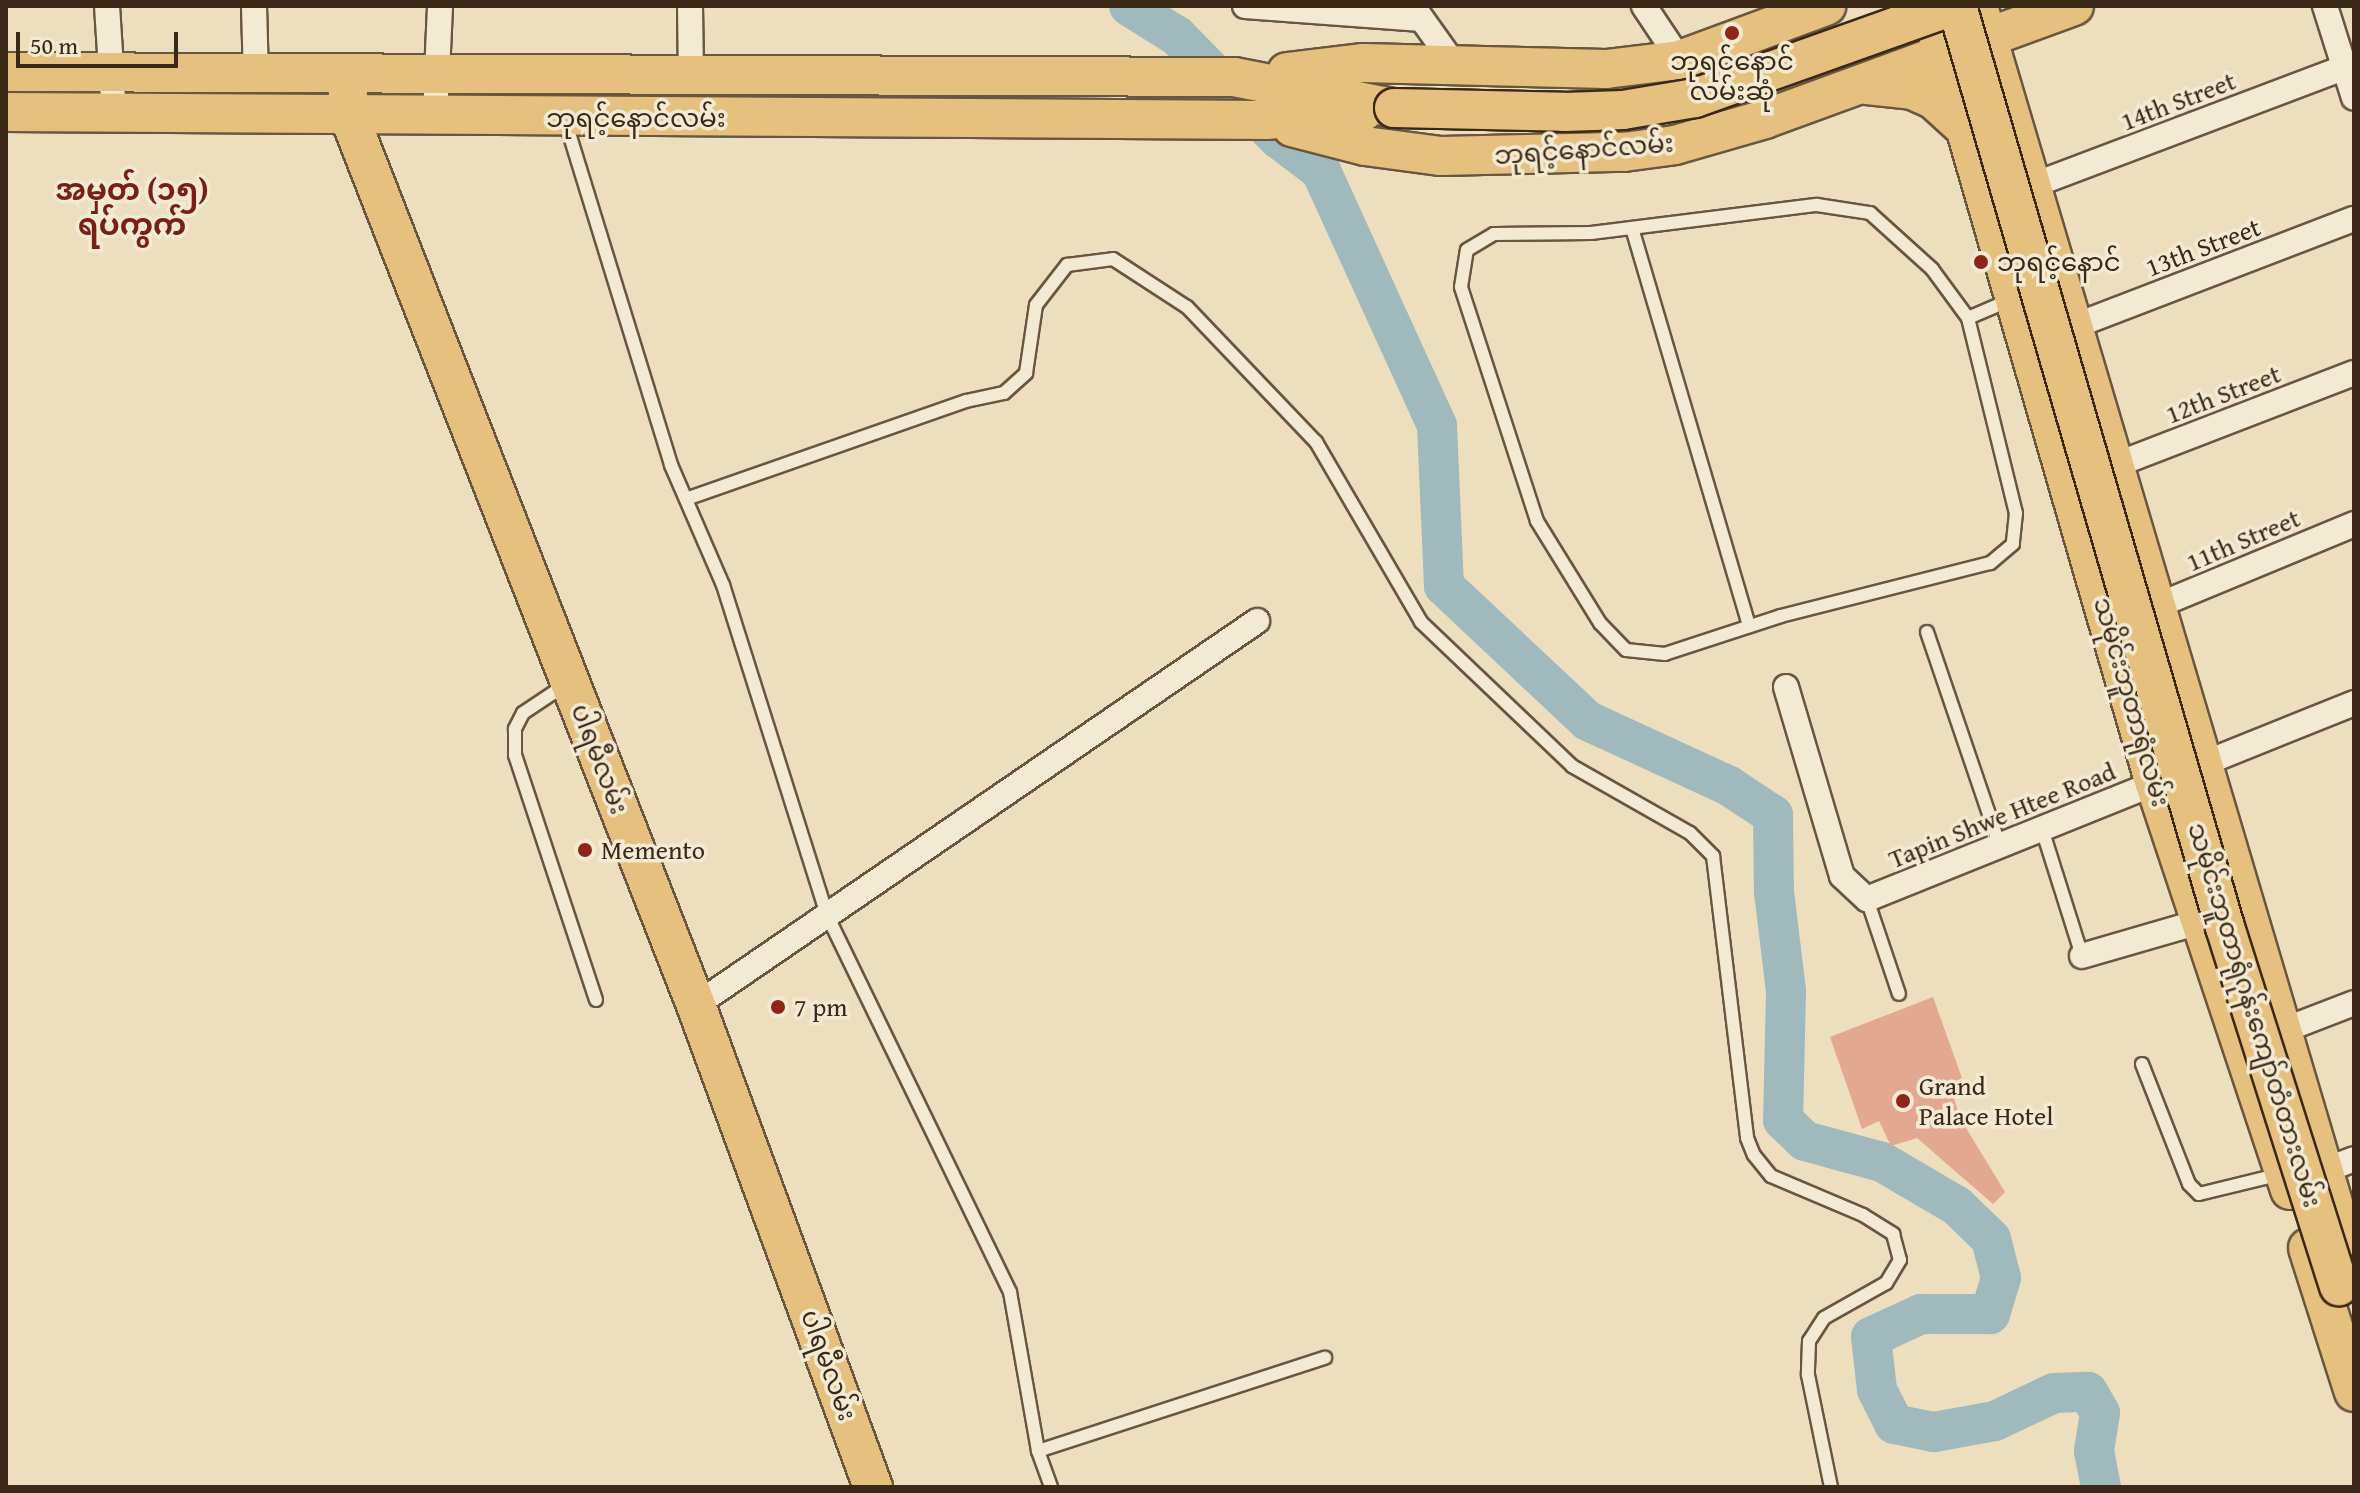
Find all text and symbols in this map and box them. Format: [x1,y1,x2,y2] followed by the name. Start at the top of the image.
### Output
[20,16,182,66] scale bar
[1723,24,1741,42] marker: ဘုရင့်နောင် လမ်းဆုံ
[30,28,78,63] text: 50 m
[1670,45,1794,106] place label: ဘုရင့်နောင် လမ်းဆုံ
[2116,65,2240,137] street label: 14th Street
[546,102,726,134] street label: ဘုရင့်နောင်လမ်း
[1493,127,1675,171] street label: ဘုရင့်နောင်လမ်း
[55,171,209,242] district label: အမှတ် (၁၅) ရပ်ကွက်
[2141,211,2265,283] street label: 13th Street
[1997,246,2121,278] place label: ဘုရင့်နောင်
[1972,253,1990,271] marker: ဘုရင့်နောင်
[2161,358,2285,430] street label: 12th Street
[2182,502,2304,578] street label: 11th Street
[2087,594,2177,810] street label: သမိုင်းဘူတာရုံလမ်း
[565,699,635,819] street label: ပါရမီလမ်း
[1884,755,2120,875] street label: Tapin Shwe Htee Road
[2181,819,2329,1211] street label: သမိုင်းဘူတာရုံဂုန်းကျော်တံတားလမ်း
[601,834,705,866] place label: Memento
[576,841,594,859] marker: Memento
[794,991,848,1023] place label: 7 pm
[769,998,787,1016] marker: 7 pm
[1919,1070,2054,1132] place label: Grand Palace Hotel
[1894,1092,1912,1110] marker: Grand Palace Hotel
[795,1305,863,1425] street label: ပါရမီလမ်း

